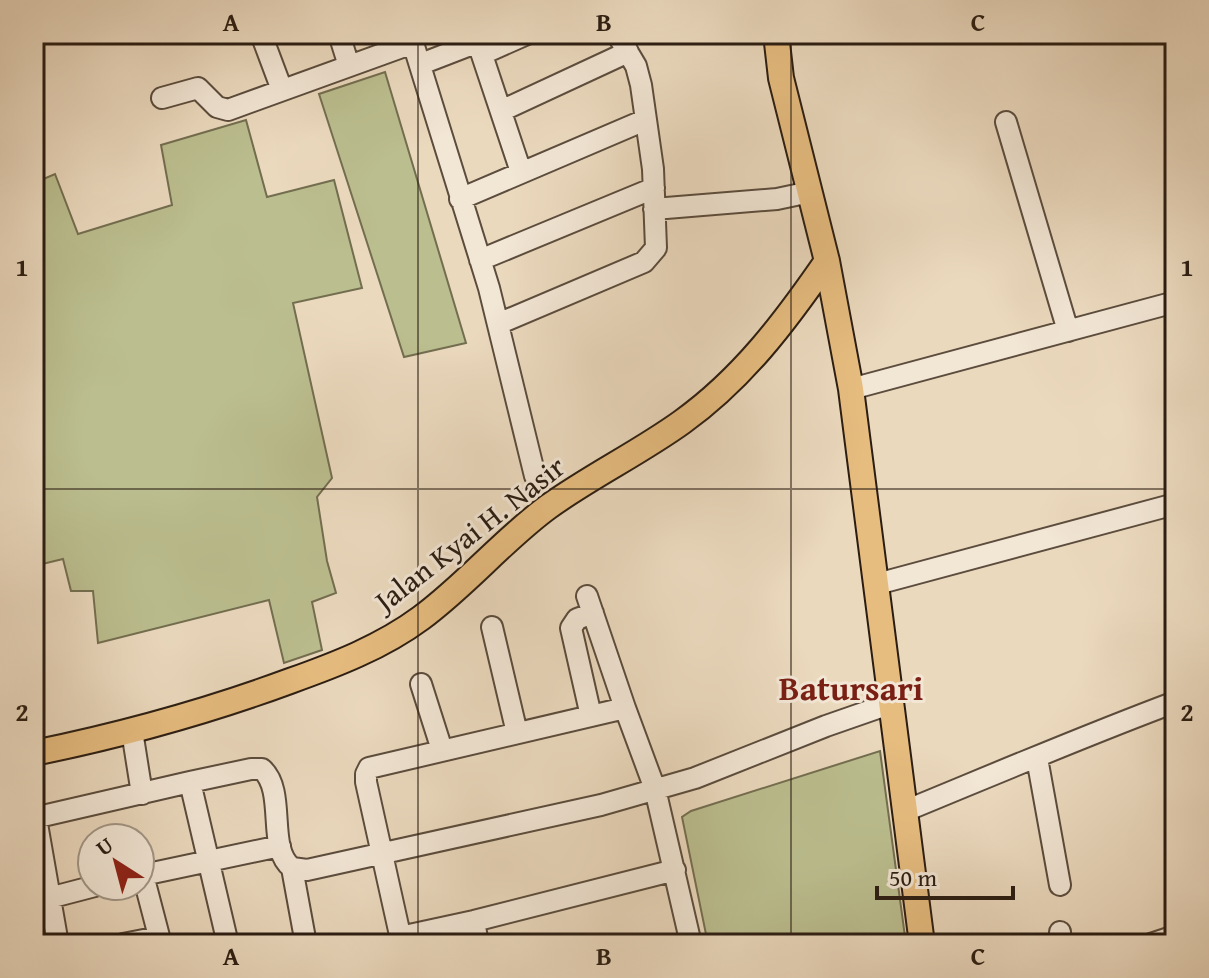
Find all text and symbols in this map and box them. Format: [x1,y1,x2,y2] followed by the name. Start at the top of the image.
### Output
[223,2,240,41] text: A
[596,2,612,41] text: B
[971,2,985,41] text: C
[15,247,29,286] text: 1
[1180,247,1194,286] text: 1
[362,445,574,624] street label: Jalan Kyai H. Nasir
[779,663,923,712] district label: Batursari
[15,692,29,731] text: 2
[1180,692,1194,731] text: 2
[76,822,156,902] north arrow
[89,828,120,863] text: U
[877,850,1013,900] scale bar
[889,860,937,895] text: 50 m
[223,936,240,975] text: A
[596,936,612,975] text: B
[971,936,985,975] text: C

